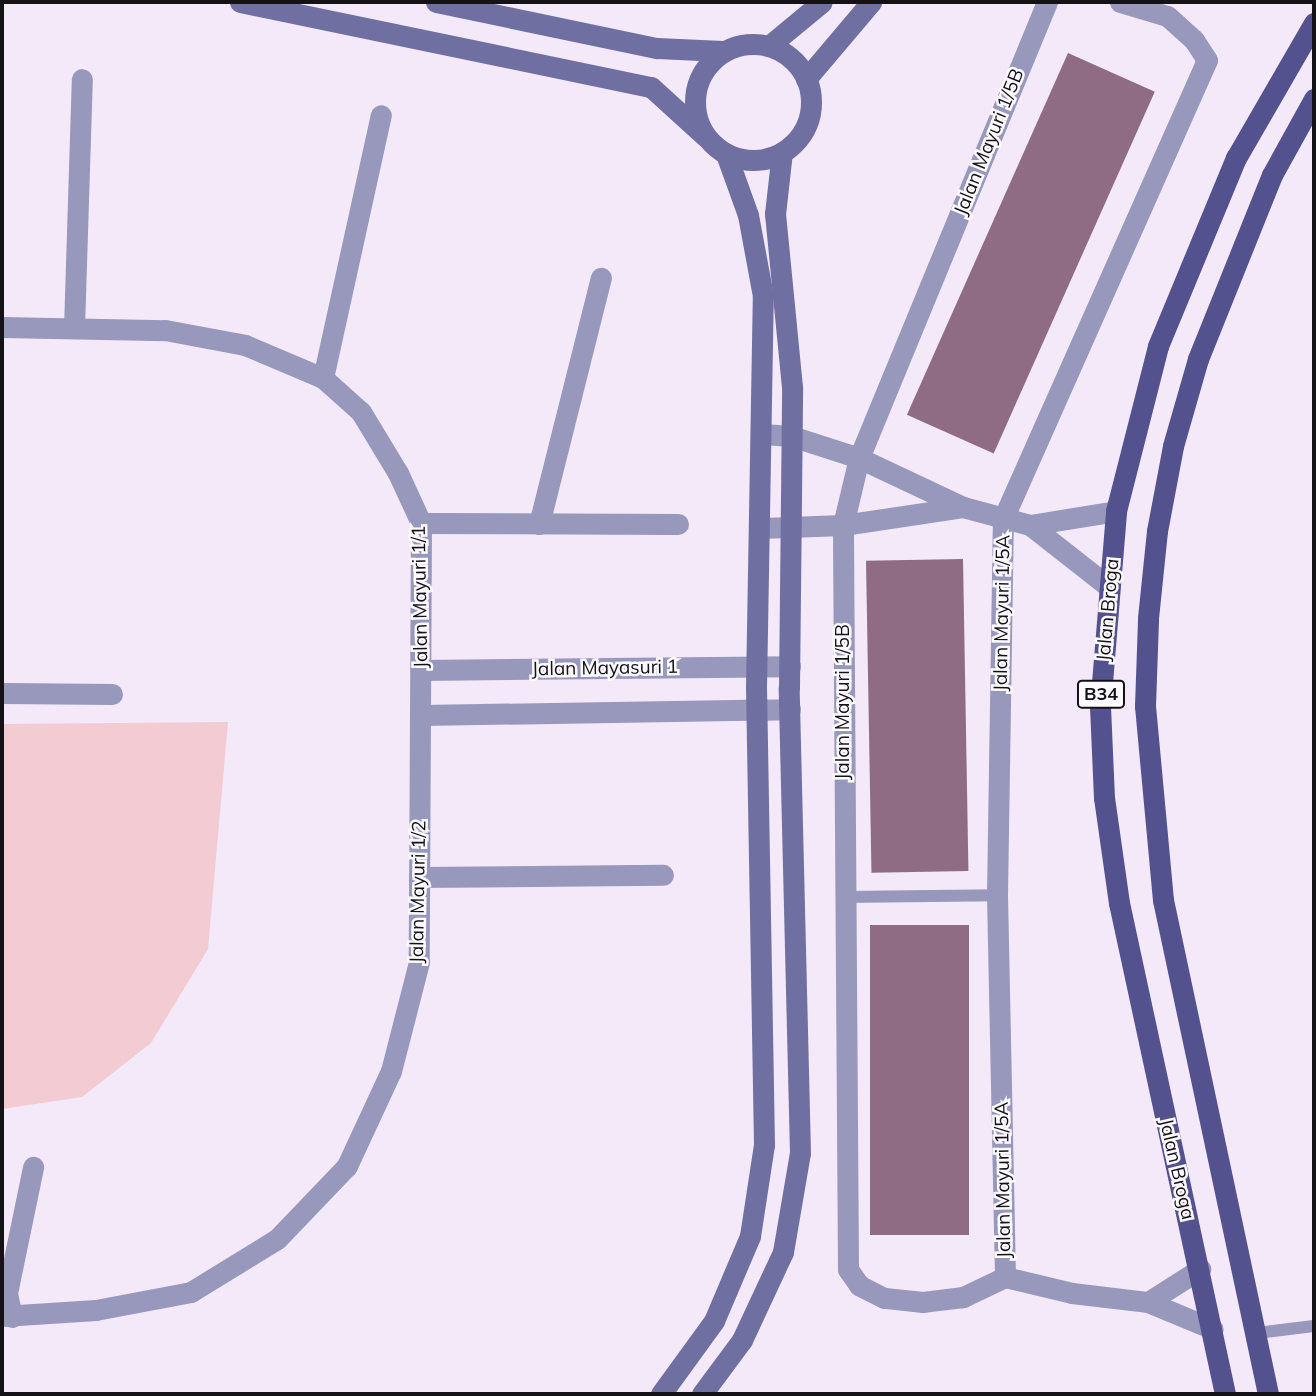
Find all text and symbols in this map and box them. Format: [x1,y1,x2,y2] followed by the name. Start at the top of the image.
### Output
[949,65,1029,219] street label: Jalan Mayuri 1/5B
[407,525,433,669] street label: Jalan Mayuri 1/1
[989,534,1015,692] street label: Jalan Mayuri 1/5A
[1092,558,1124,662] street label: Jalan Broga
[832,624,854,780] street label: Jalan Mayuri 1/5B
[531,655,679,681] street label: Jalan Mayasuri 1
[1076,680,1126,708] road number: B34
[405,820,431,964] street label: Jalan Mayuri 1/2
[990,1101,1016,1259] street label: Jalan Mayuri 1/5A
[1154,1116,1200,1222] street label: Jalan Broga

